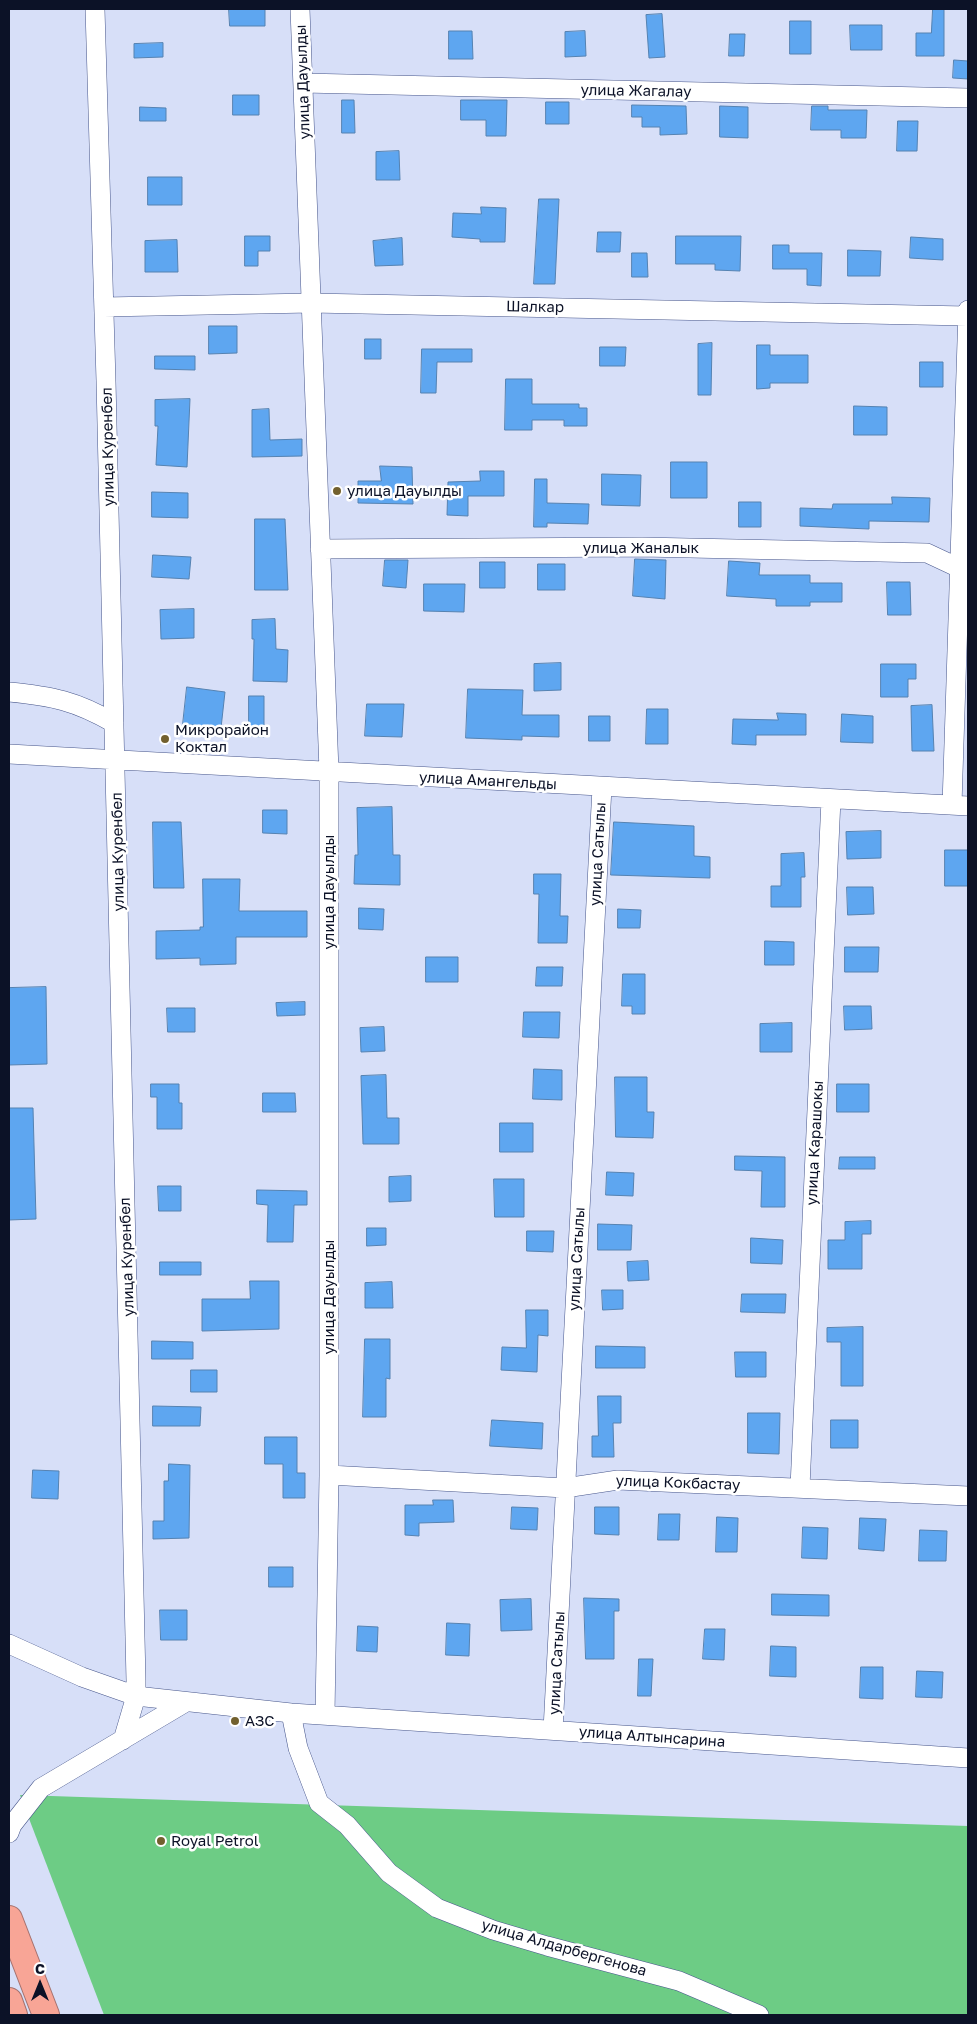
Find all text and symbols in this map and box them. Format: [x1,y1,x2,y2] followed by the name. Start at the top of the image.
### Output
[292,24,314,140] street label: улица Дауылды
[580,81,692,101] street label: улица Жагалау
[506,297,564,317] street label: Шалкар
[98,387,118,507] street label: улица Куренбел
[347,482,462,500] place label: улица Дауылды
[331,485,343,497] marker: улица Дауылды
[583,539,699,557] street label: улица Жаналык
[175,721,269,756] place label: Микрорайон Коктал
[159,733,171,745] marker: Микрорайон Коктал
[419,768,557,794] street label: улица Амангельды
[108,792,128,912] street label: улица Куренбел
[586,801,610,907] street label: улица Сатылы
[320,835,338,949] street label: улица Дауылды
[803,1080,827,1206] street label: улица Карашокы
[116,1197,138,1317] street label: улица Куренбел
[565,1206,589,1312] street label: улица Сатылы
[320,1240,338,1354] street label: улица Дауылды
[615,1472,741,1494] street label: улица Кокбастау
[545,1610,569,1716] street label: улица Сатылы
[245,1712,274,1730] place label: АЗС
[229,1715,241,1727] marker: АЗС
[578,1723,726,1751] street label: улица Алтынсарина
[171,1832,259,1850] place label: Royal Petrol
[155,1835,167,1847] marker: Royal Petrol
[479,1916,649,1980] street label: улица Алдарбергенова
[15,1959,65,2009] north arrow
[35,1960,45,1977] text: С

